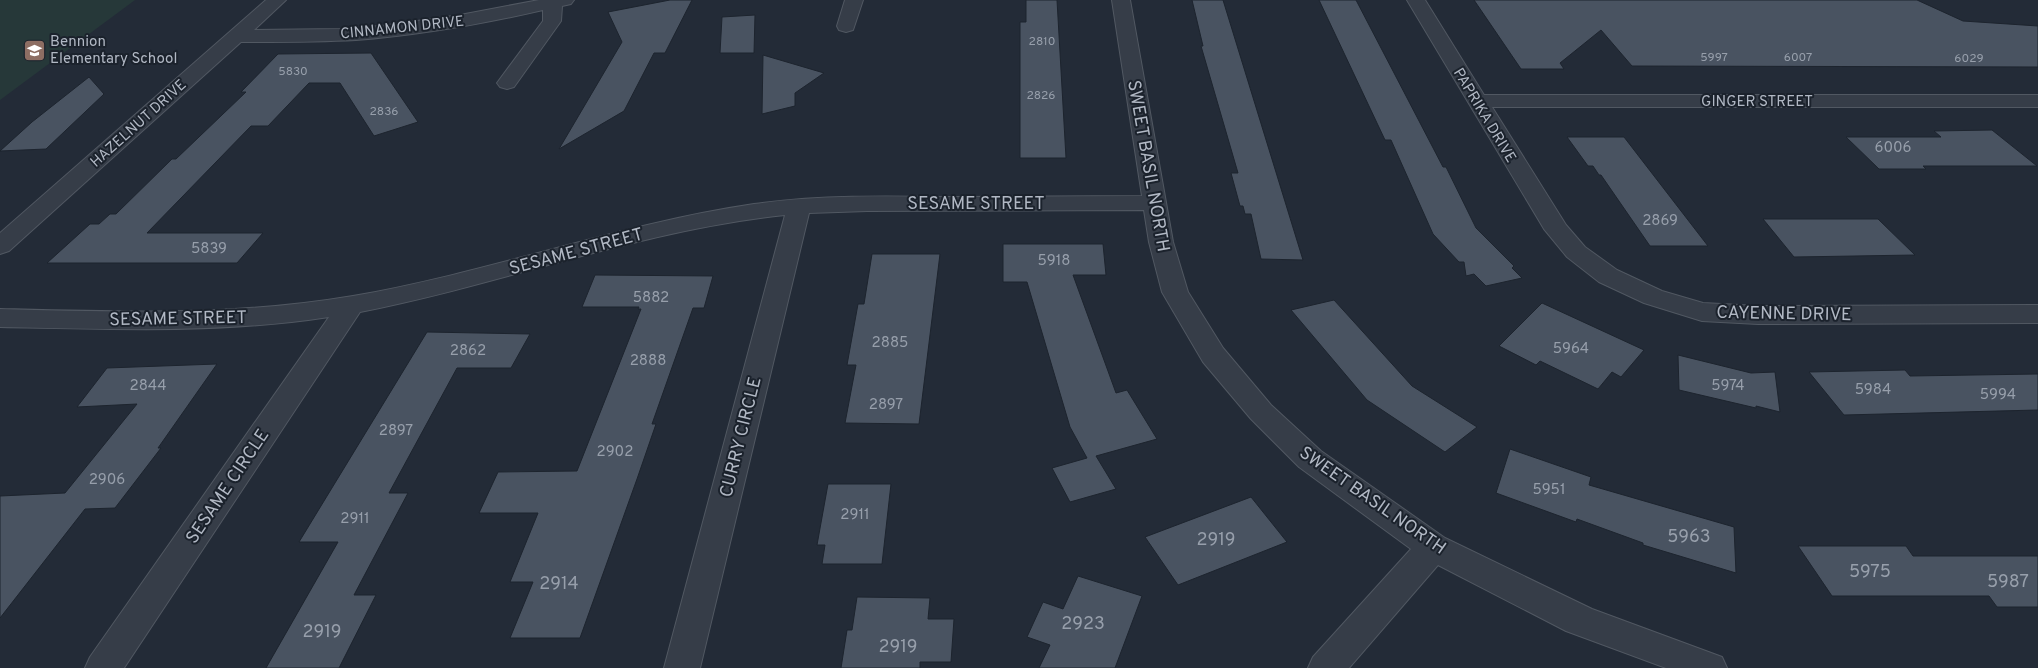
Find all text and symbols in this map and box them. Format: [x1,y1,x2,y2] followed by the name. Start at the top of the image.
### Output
[339,13,465,44] street label: CINNAMON DRIVE
[50,33,177,69] place label: Bennion Elementary School
[1029,34,1055,50] house number: 2810
[22,38,46,62] school or university icon: Bennion Elementary School
[1700,50,1728,66] house number: 5997
[1784,50,1812,66] house number: 6007
[1954,51,1984,67] house number: 6029
[278,64,308,80] house number: 5830
[1448,65,1519,167] street label: PAPRIKA DRIVE
[87,76,191,172] street label: HAZELNUT DRIVE
[1121,79,1174,254] street label: SWEET BASIL NORTH
[1027,88,1055,104] house number: 2826
[1701,93,1813,112] street label: GINGER STREET
[369,104,399,120] house number: 2836
[1874,139,1912,158] house number: 6006
[907,193,1045,216] street label: SESAME STREET
[1642,212,1678,231] house number: 2869
[507,224,646,281] street label: SESAME STREET
[191,240,227,259] house number: 5839
[1038,252,1070,271] house number: 5918
[633,289,669,308] house number: 5882
[1716,302,1852,327] street label: CAYENNE DRIVE
[109,307,247,332] street label: SESAME STREET
[872,334,908,353] house number: 2885
[1553,340,1589,359] house number: 5964
[450,342,486,361] house number: 2862
[630,352,666,371] house number: 2888
[715,375,768,500] street label: CURRY CIRCLE
[130,377,166,396] house number: 2844
[1711,377,1745,396] house number: 5974
[1855,381,1891,400] house number: 5984
[1980,386,2016,405] house number: 5994
[869,396,903,415] house number: 2897
[379,422,413,441] house number: 2897
[181,425,275,549] street label: SESAME CIRCLE
[1294,442,1450,561] street label: SWEET BASIL NORTH
[597,443,633,462] house number: 2902
[89,471,125,490] house number: 2906
[1532,481,1566,500] house number: 5951
[840,506,870,525] house number: 2911
[340,510,370,529] house number: 2911
[1667,526,1711,549] house number: 5963
[1196,529,1236,552] house number: 2919
[1849,561,1891,584] house number: 5975
[1987,571,2029,594] house number: 5987
[539,573,579,596] house number: 2914
[1061,613,1105,636] house number: 2923
[302,621,342,644] house number: 2919
[878,636,918,659] house number: 2919

